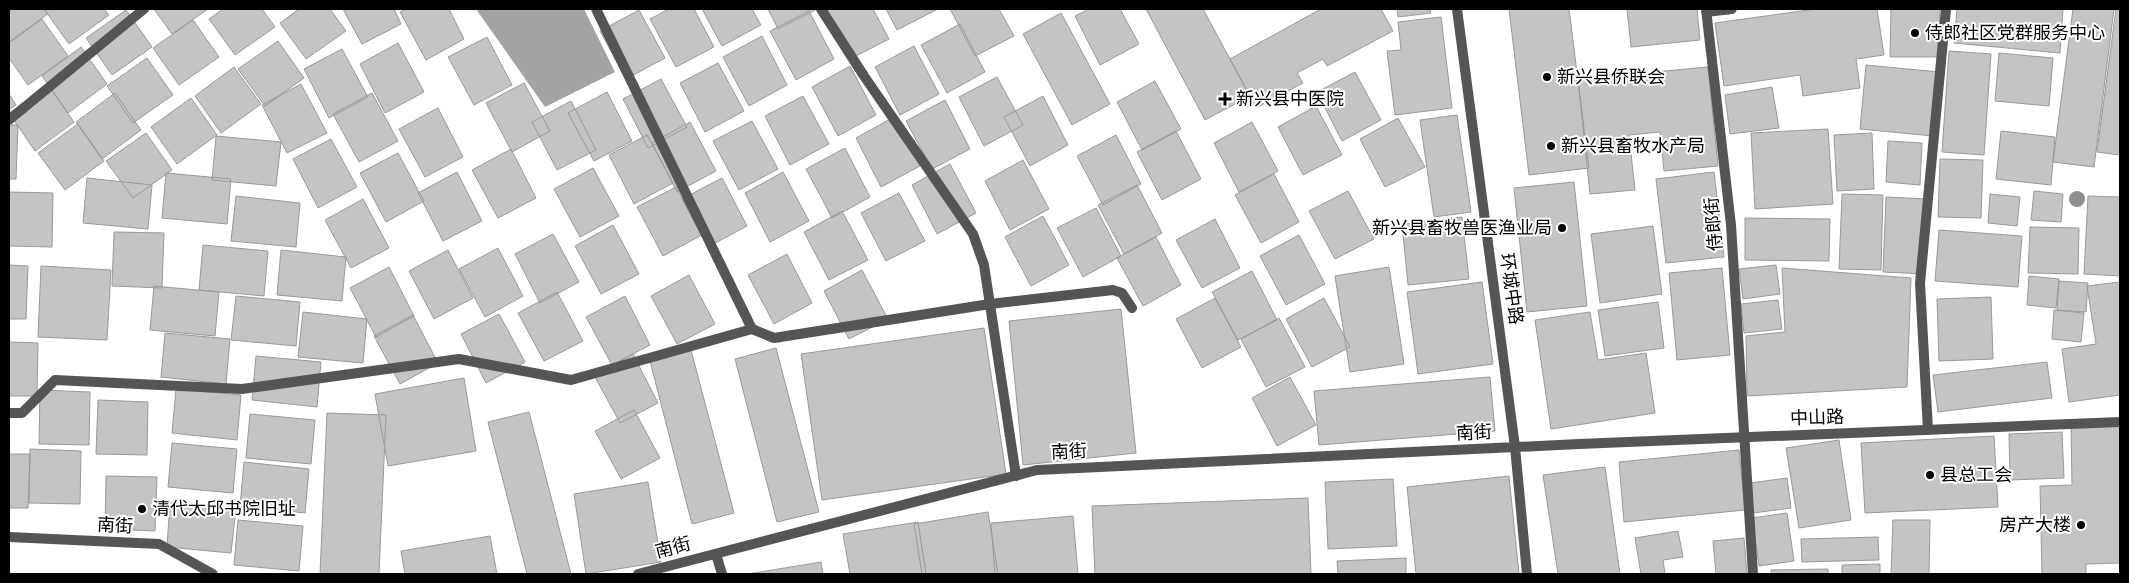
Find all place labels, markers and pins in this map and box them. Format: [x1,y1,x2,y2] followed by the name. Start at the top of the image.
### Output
[1925,21,2105,46] place label: 侍郎社区党群服务中心
[1909,27,1921,39] marker: 侍郎社区党群服务中心
[1557,65,1665,90] place label: 新兴县侨联会
[1541,71,1553,83] marker: 新兴县侨联会
[1236,87,1344,112] place label: 新兴县中医院
[1218,92,1232,106] marker: 新兴县中医院
[1561,134,1705,159] place label: 新兴县畜牧水产局
[1545,140,1557,152] marker: 新兴县畜牧水产局
[1372,216,1552,241] place label: 新兴县畜牧兽医渔业局
[1556,222,1568,234] marker: 新兴县畜牧兽医渔业局
[1940,463,2012,488] place label: 县总工会
[1924,469,1936,481] marker: 县总工会
[152,497,296,522] place label: 清代太邱书院旧址
[136,503,148,515] marker: 清代太邱书院旧址
[1999,513,2071,538] place label: 房产大楼
[2075,519,2087,531] marker: 房产大楼

